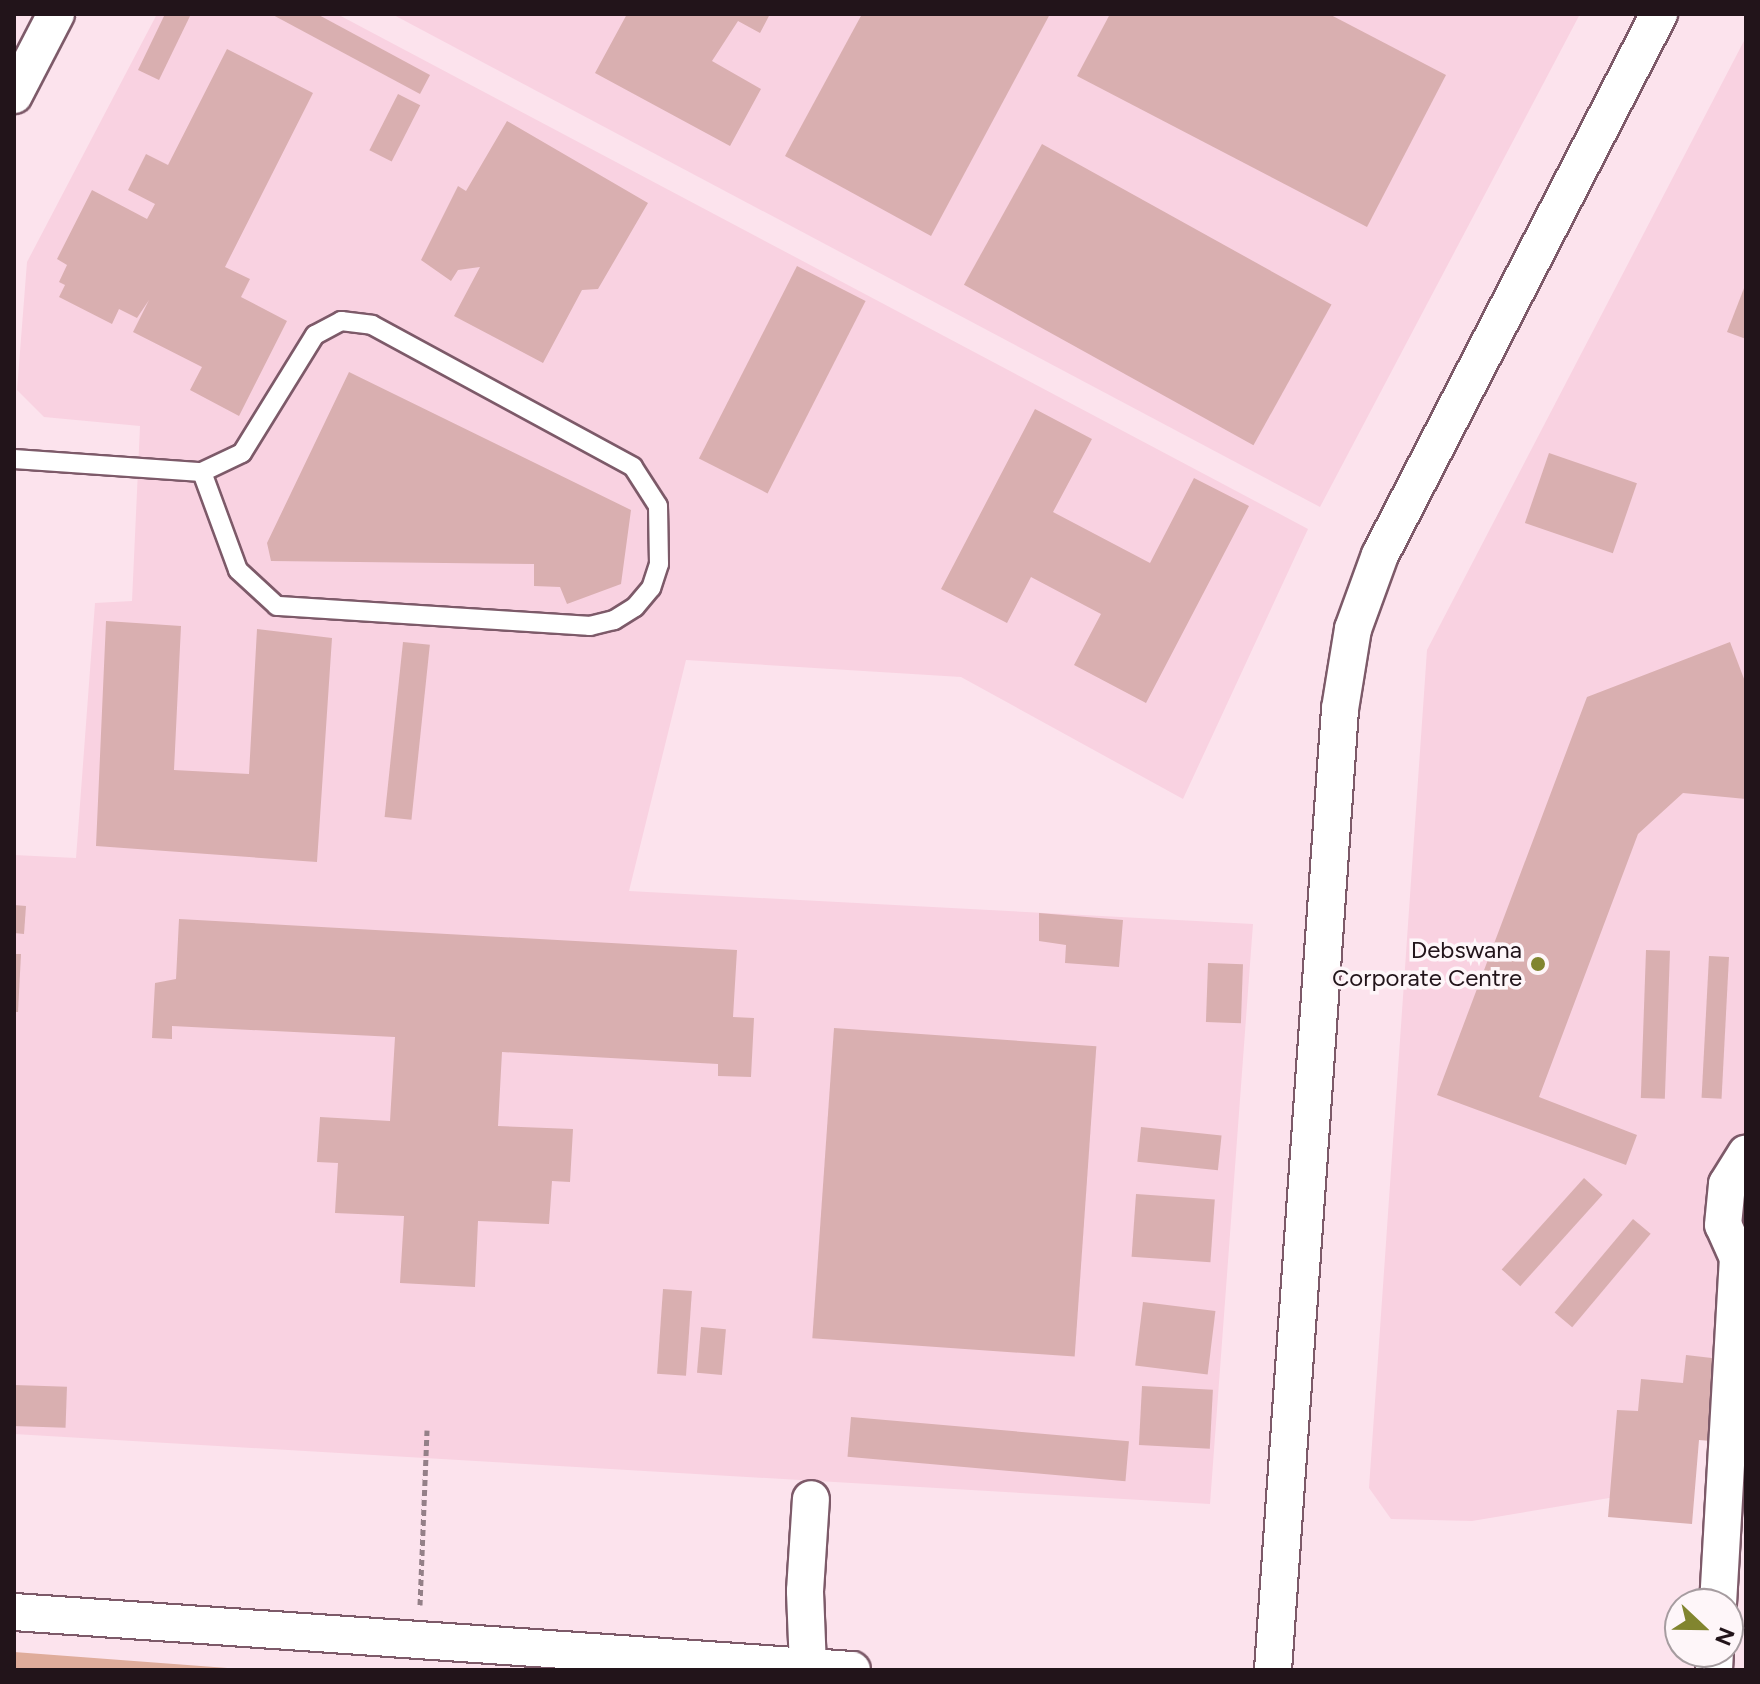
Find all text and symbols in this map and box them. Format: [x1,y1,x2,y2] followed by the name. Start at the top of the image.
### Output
[1332,936,1522,992] place label: Debswana Corporate Centre
[1529,955,1547,973] marker: Debswana Corporate Centre
[1664,1588,1744,1668] north arrow
[1709,1623,1741,1649] text: N

